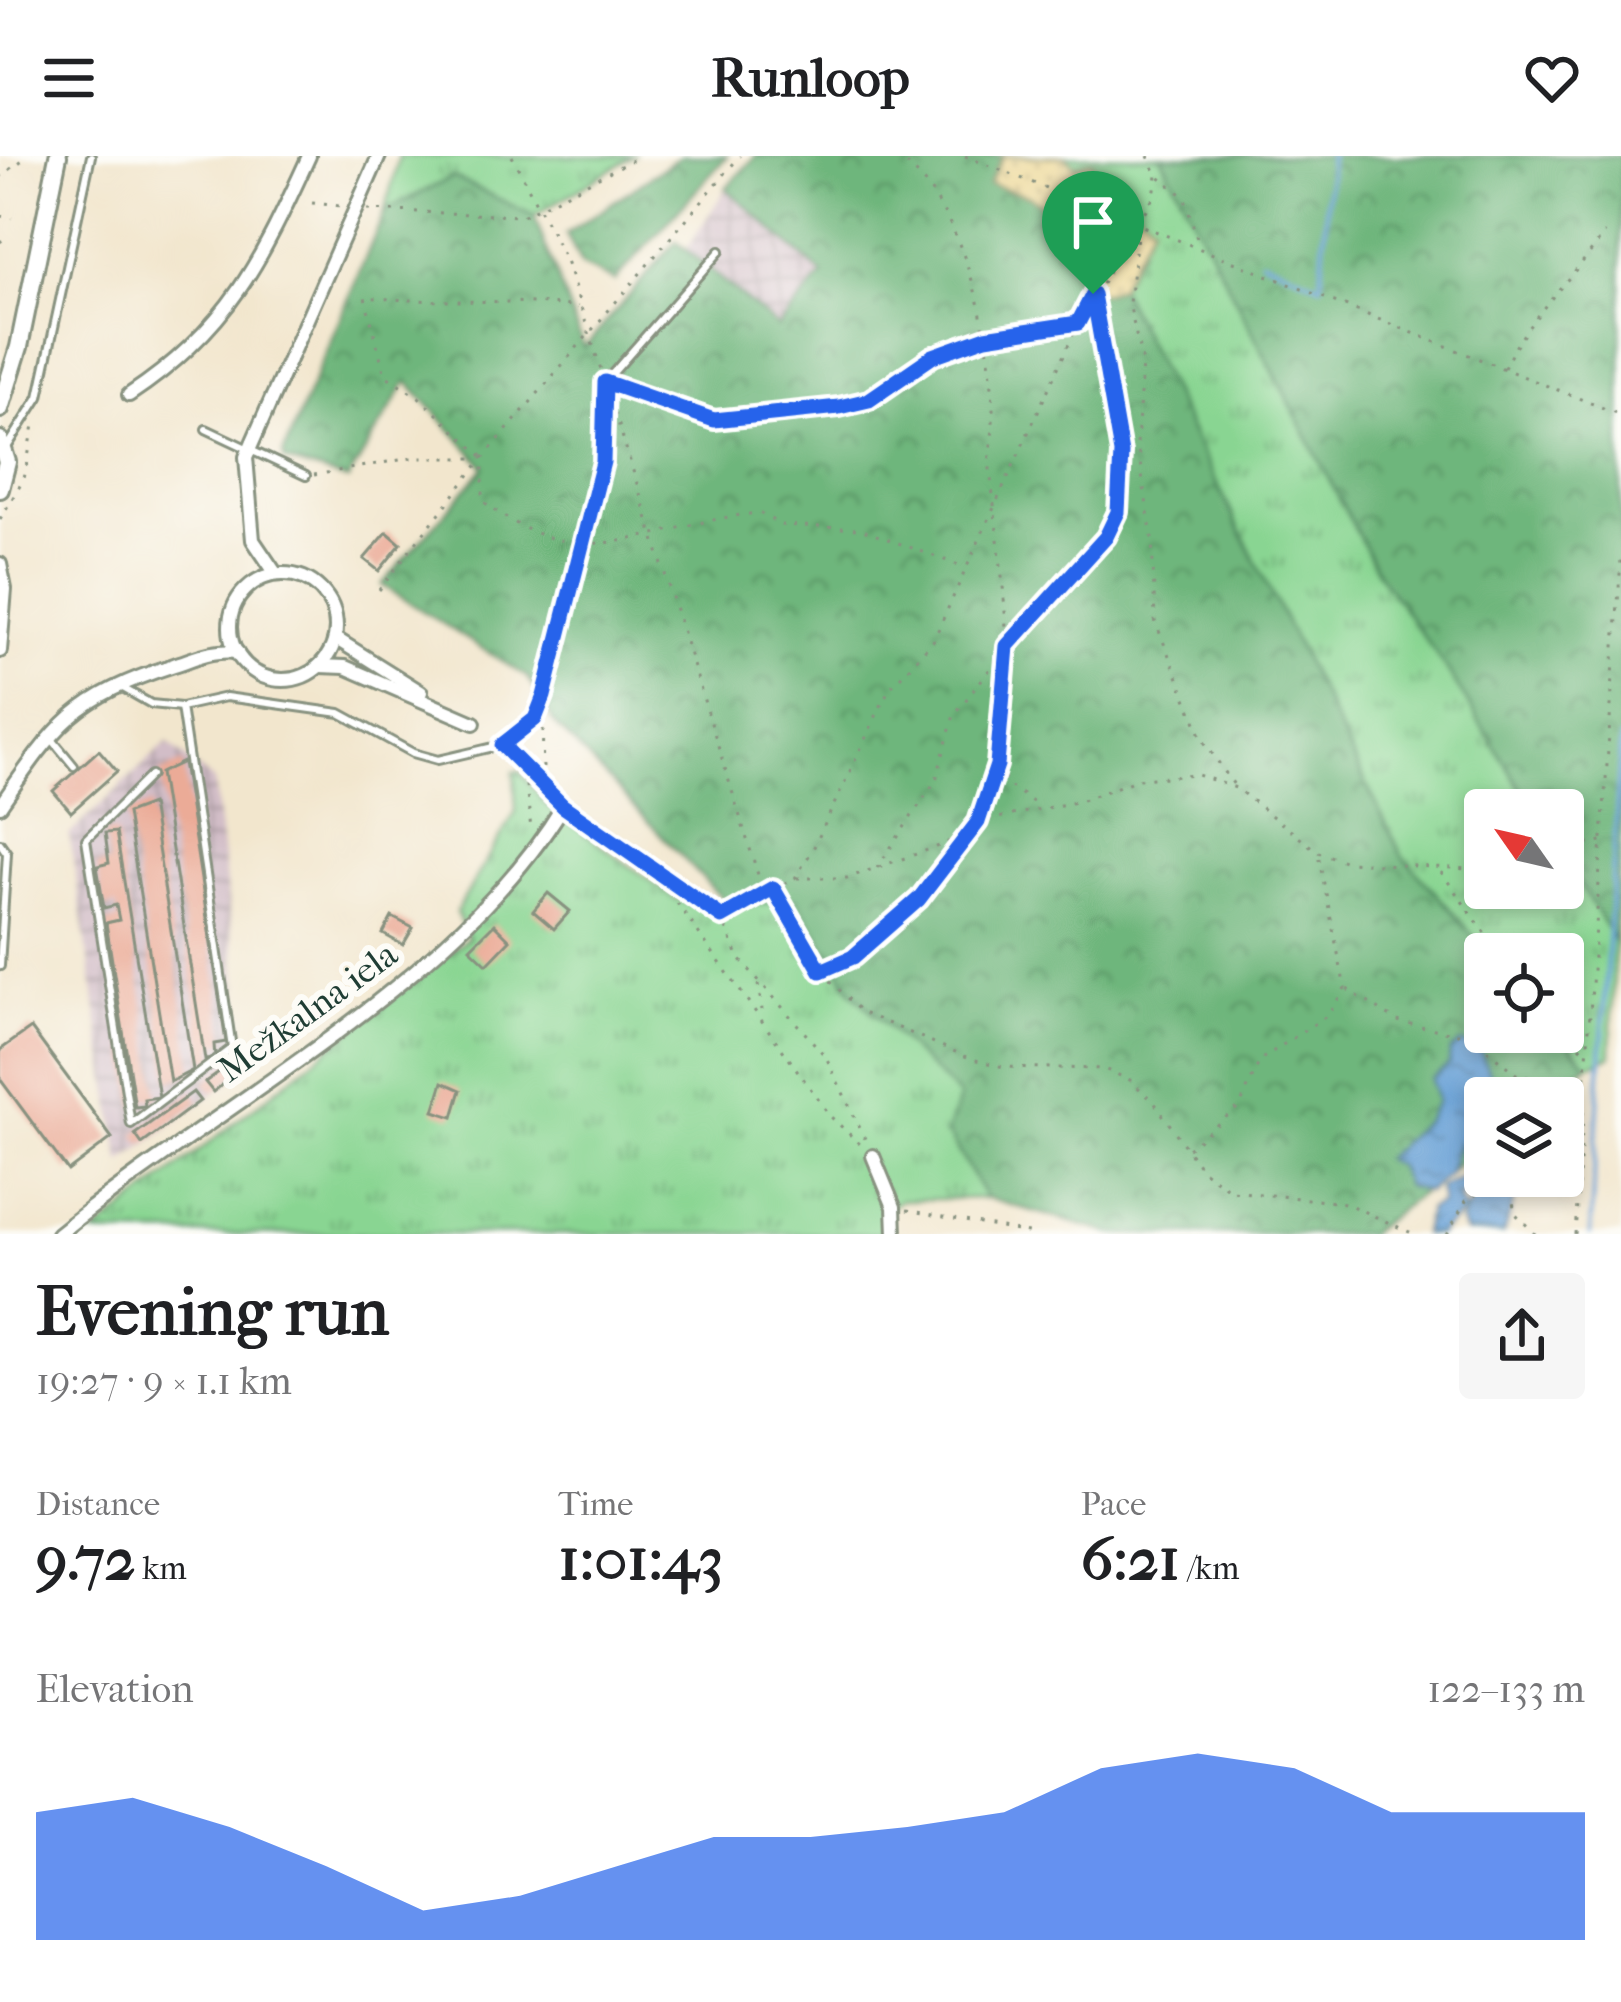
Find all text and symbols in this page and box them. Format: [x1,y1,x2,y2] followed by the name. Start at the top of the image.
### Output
[36,45,102,111] icon: menu
[1519,45,1585,111] icon: heart
[711,47,910,110] text: Runloop
[1042,171,1144,294] pin
[1060,189,1126,255] icon: arrive
[1464,789,1584,909] north arrow
[1464,789,1584,1197] map controls
[210,933,406,1091] street label: Mežkalna iela
[1464,933,1584,1053] button: locate
[1464,1077,1584,1197] button: layers
[1459,1273,1585,1399] button: share
[36,1274,389,1351] text: Evening run
[36,1358,292,1404] text: 19:27 · 9 × 1.1 km
[36,1485,160,1524] text: Distance
[558,1485,633,1524] text: Time
[1081,1485,1146,1524] text: Pace
[36,1524,135,1595] text: 9.72
[558,1524,723,1595] text: 1:01:43
[1081,1524,1180,1595] text: 6:21
[135,1549,187,1588] text: km
[1180,1549,1240,1588] text: /km
[36,1666,194,1712] text: Elevation
[1427,1666,1585,1712] text: 122–133 m

